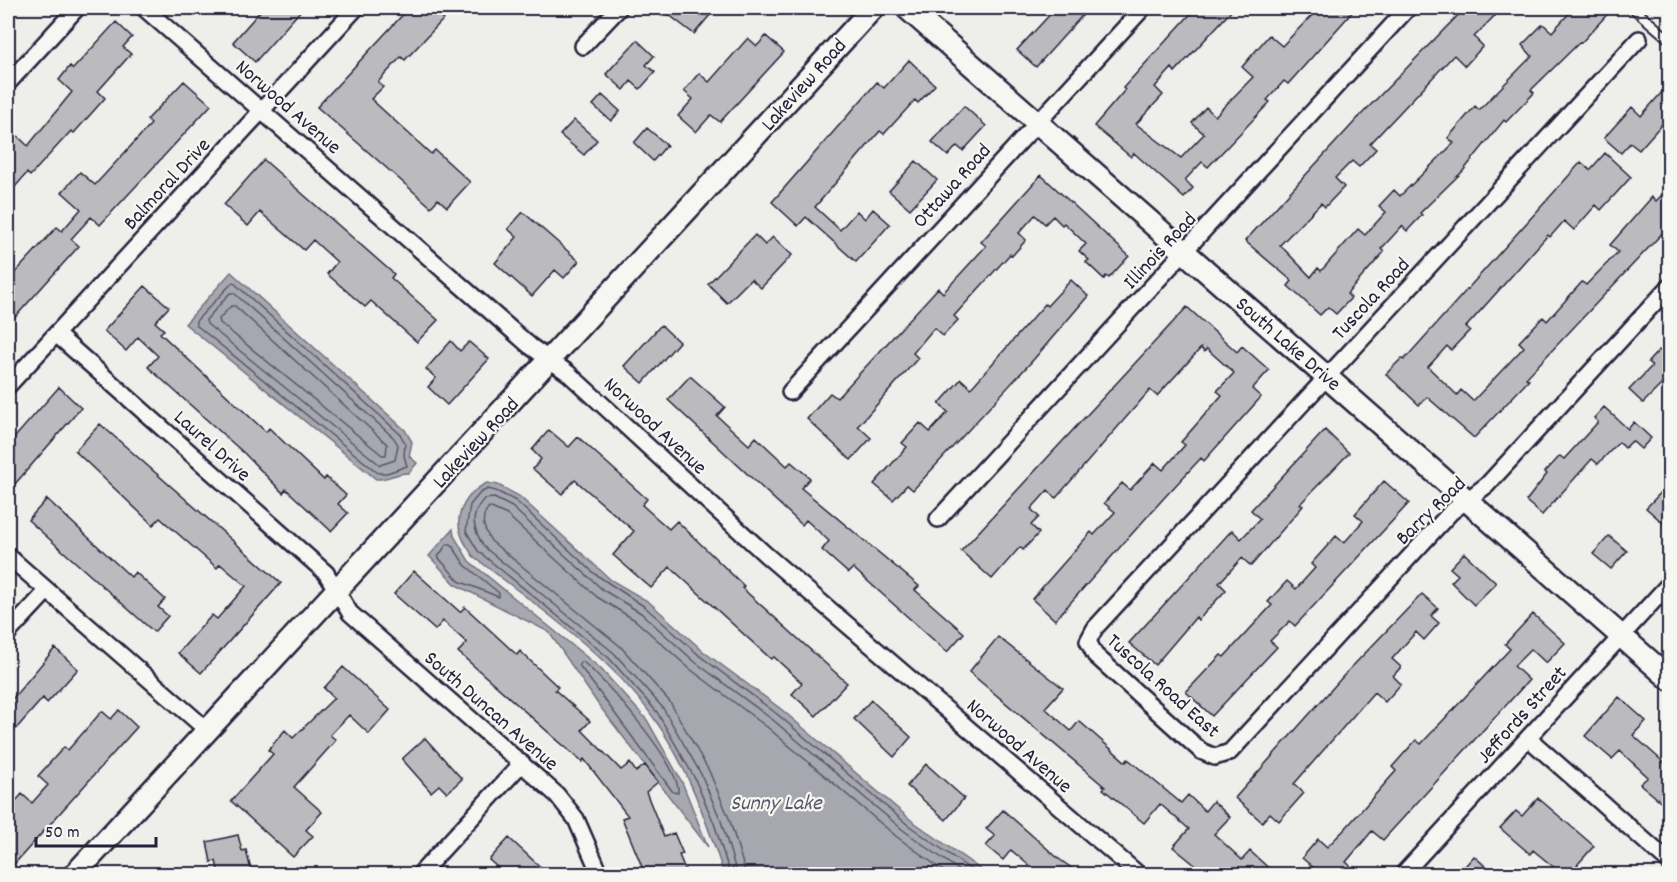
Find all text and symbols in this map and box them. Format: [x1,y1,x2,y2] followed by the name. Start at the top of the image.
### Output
[755,33,855,139] street label: Lakeview Road
[227,54,347,163] street label: Norwood Avenue
[117,132,219,238] street label: Balmoral Drive
[907,138,999,236] street label: Ottawa Road
[1117,207,1205,297] street label: Illinois Road
[1326,252,1418,348] street label: Tuscola Road
[1228,291,1346,400] street label: South Lake Drive
[596,371,712,483] street label: Norwood Avenue
[427,391,528,497] street label: Lakeview Road
[166,404,256,490] street label: Laurel Drive
[1390,471,1474,554] street label: Barry Road
[1099,628,1226,747] street label: Tuscola Road East
[416,645,564,779] street label: South Duncan Avenue
[1471,660,1576,772] street label: Jeffords Street
[958,693,1078,802] street label: Norwood Avenue
[730,789,823,820] water label: Sunny Lake
[36,810,156,848] scale bar
[45,821,80,846] text: 50 m

